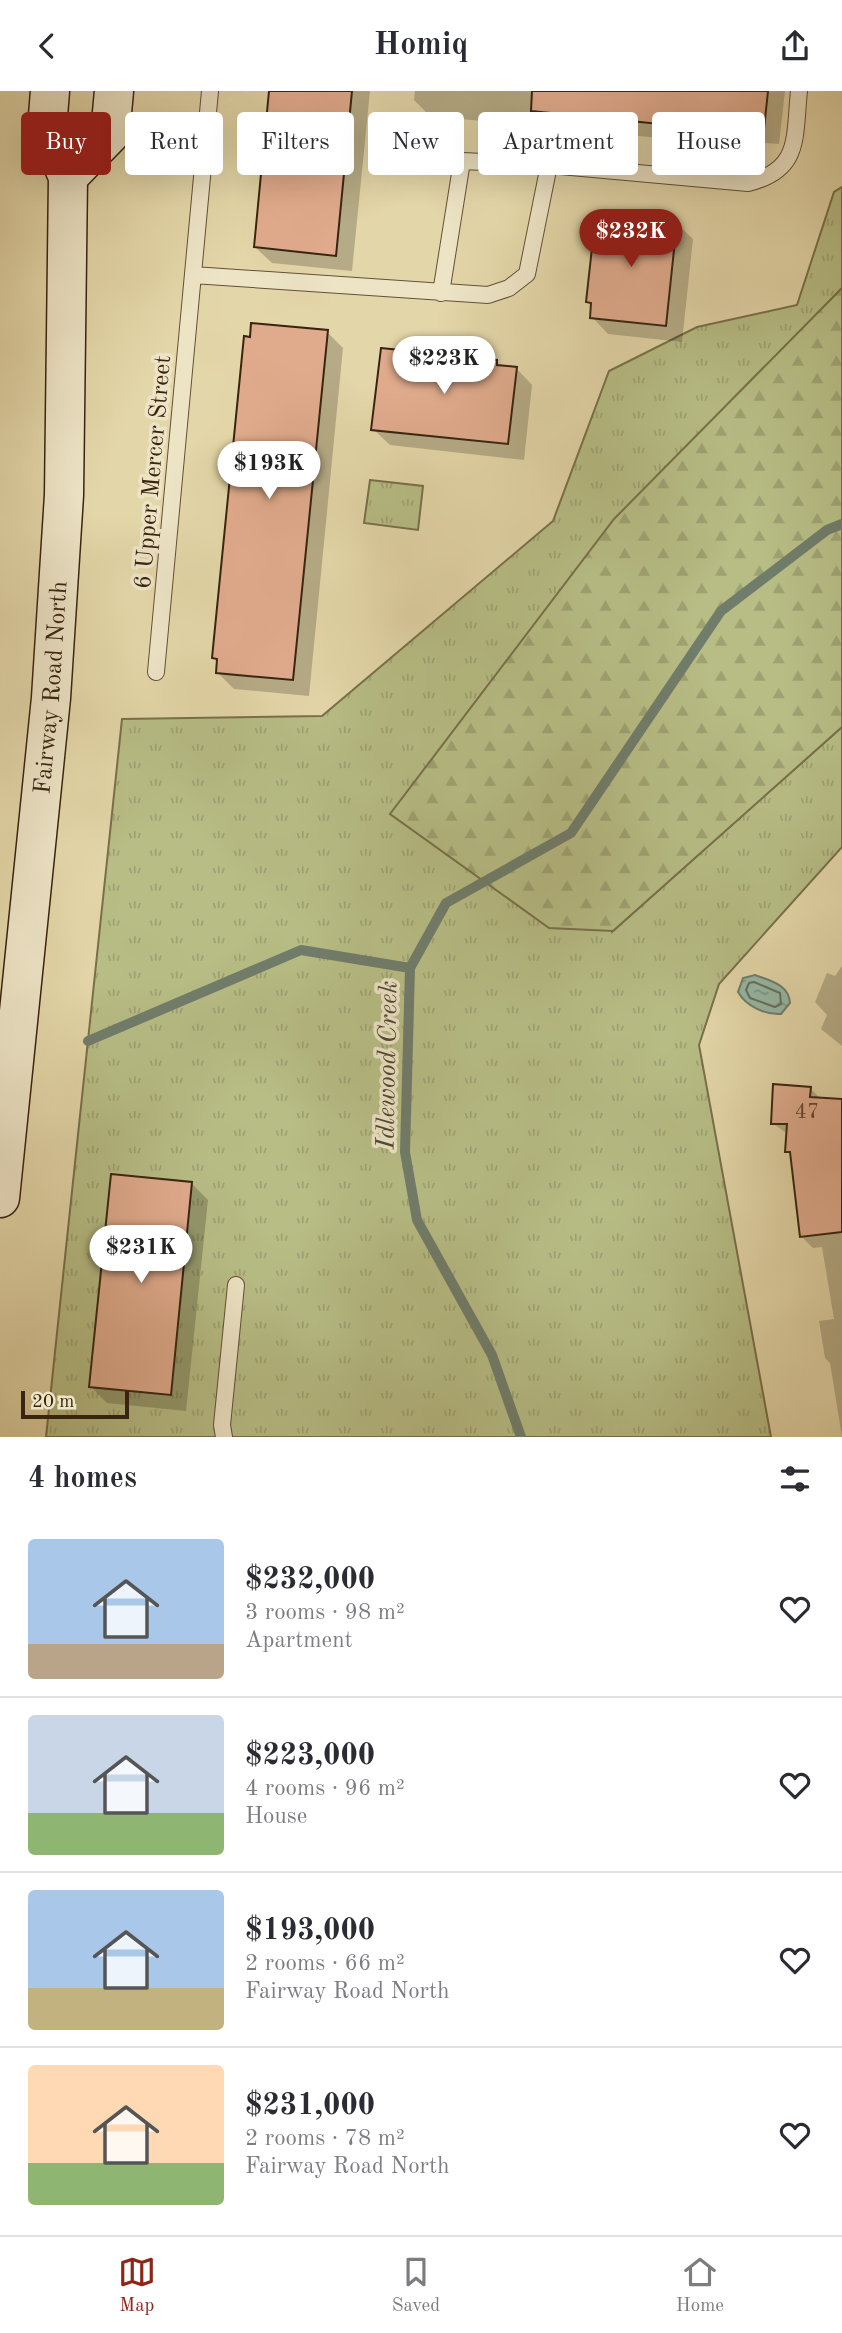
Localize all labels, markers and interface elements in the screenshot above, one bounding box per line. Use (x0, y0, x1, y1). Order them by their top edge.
icon: back (28, 27, 66, 65)
icon: share (776, 27, 814, 65)
text: Homiq (374, 30, 468, 62)
chip: Buy (21, 112, 111, 175)
chip: Rent (125, 112, 223, 175)
chip: Filters (237, 112, 354, 175)
chip: New (368, 112, 464, 175)
chip: Apartment (478, 112, 638, 175)
chip: House (652, 112, 765, 175)
pin: $232K (582, 209, 680, 269)
text: $232K (595, 220, 667, 243)
pin: $223K (395, 337, 493, 396)
text: $223K (408, 347, 480, 370)
street label: 6 Upper Mercer Street (132, 354, 176, 590)
pin: $193K (220, 441, 318, 501)
text: $193K (233, 452, 305, 475)
street label: Fairway Road North (31, 580, 72, 795)
water label: Idlewood Creek (374, 980, 402, 1151)
house number: 47 (795, 1102, 819, 1123)
pin: $231K (92, 1225, 190, 1285)
text: $231K (105, 1236, 177, 1259)
scale bar (21, 1388, 130, 1420)
text: 20 m (32, 1393, 74, 1412)
icon: filters (776, 1460, 814, 1498)
text: 4 homes (28, 1464, 137, 1494)
text: $232,000 (245, 1565, 375, 1595)
icon: home (84, 1567, 168, 1651)
icon: heart (776, 1590, 814, 1628)
text: 3 rooms · 98 m² (245, 1601, 405, 1624)
text: Apartment (245, 1629, 353, 1652)
text: $223,000 (245, 1741, 375, 1771)
icon: home (84, 1743, 168, 1827)
icon: heart (776, 1766, 814, 1804)
text: 4 rooms · 96 m² (245, 1777, 405, 1800)
text: House (245, 1805, 307, 1828)
text: $193,000 (245, 1916, 375, 1946)
icon: home (84, 1918, 168, 2002)
icon: heart (776, 1941, 814, 1979)
text: 2 rooms · 66 m² (245, 1952, 405, 1975)
text: Fairway Road North (245, 1980, 450, 2003)
text: $231,000 (245, 2091, 375, 2121)
icon: home (84, 2093, 168, 2177)
icon: heart (776, 2116, 814, 2154)
text: 2 rooms · 78 m² (245, 2127, 405, 2150)
text: Fairway Road North (245, 2155, 450, 2178)
tab: Map (118, 2253, 156, 2318)
tab: Saved (392, 2253, 440, 2318)
tab: Home (676, 2253, 724, 2318)

